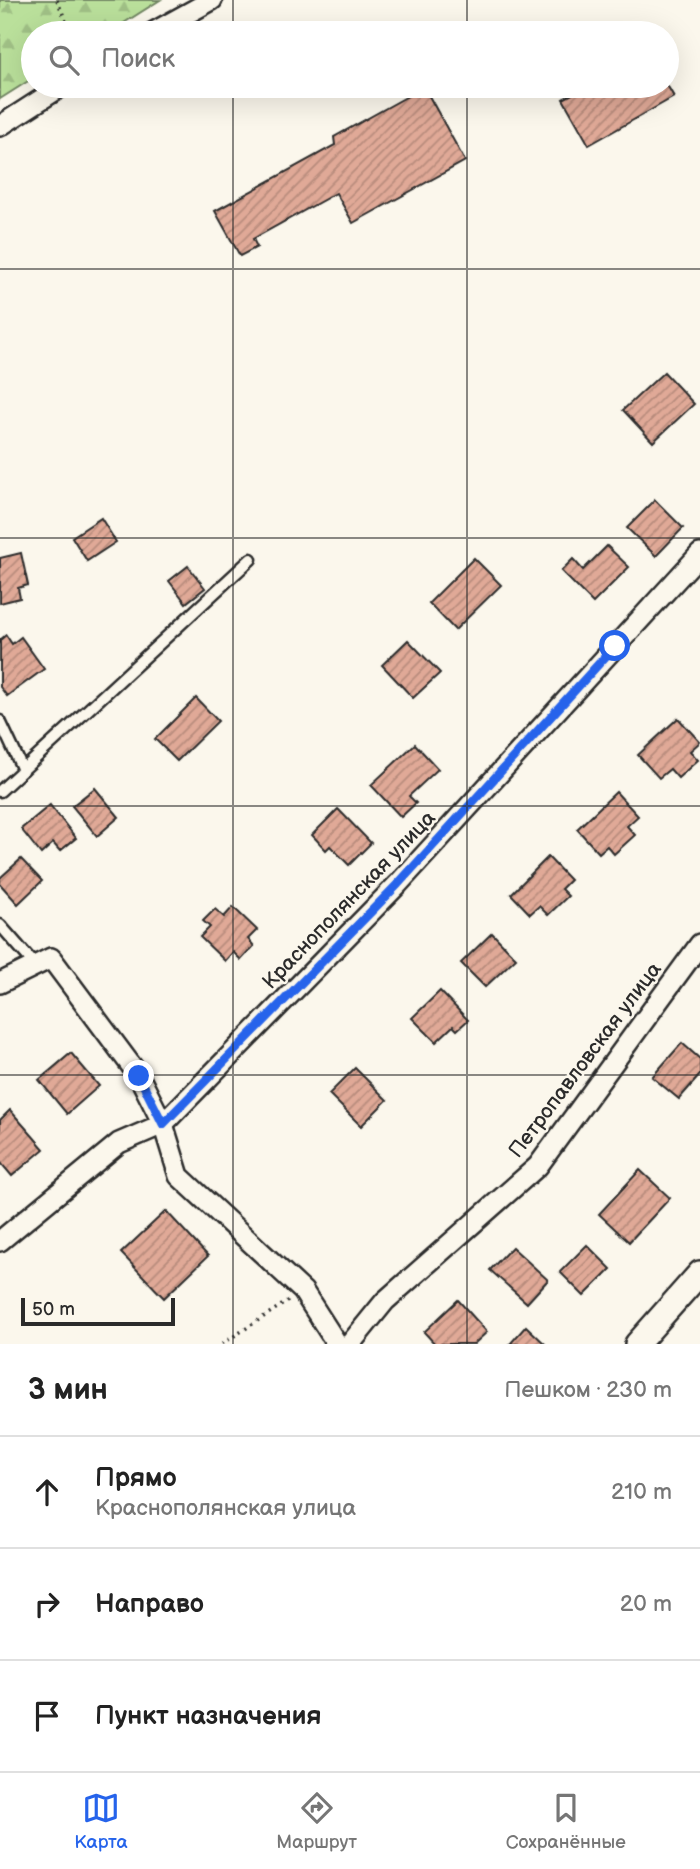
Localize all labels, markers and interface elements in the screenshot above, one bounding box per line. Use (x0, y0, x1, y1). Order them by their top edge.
search box (21, 21, 679, 98)
icon: search (45, 41, 83, 79)
text: Поиск (101, 44, 175, 75)
route start (599, 630, 630, 661)
street label: Краснополянская улица (257, 805, 441, 994)
street label: Петропавловская улица (503, 957, 667, 1163)
route end (123, 1060, 154, 1091)
scale bar (21, 1295, 175, 1327)
text: 50 m (32, 1298, 75, 1321)
text: 3 мин (28, 1372, 108, 1408)
text: Пешком · 230 m (504, 1376, 672, 1404)
text: Прямо (95, 1463, 177, 1494)
icon: ahead (28, 1473, 66, 1511)
text: 210 m (611, 1478, 672, 1506)
text: Краснополянская улица (95, 1494, 356, 1522)
icon: right (28, 1585, 66, 1623)
text: Направо (95, 1589, 204, 1620)
text: 20 m (620, 1590, 672, 1618)
icon: arrive (28, 1697, 66, 1735)
text: Пункт назначения (95, 1701, 321, 1732)
tab: Карта (74, 1789, 128, 1854)
tab: Маршрут (276, 1789, 357, 1854)
tab: Сохранённые (506, 1789, 626, 1854)

